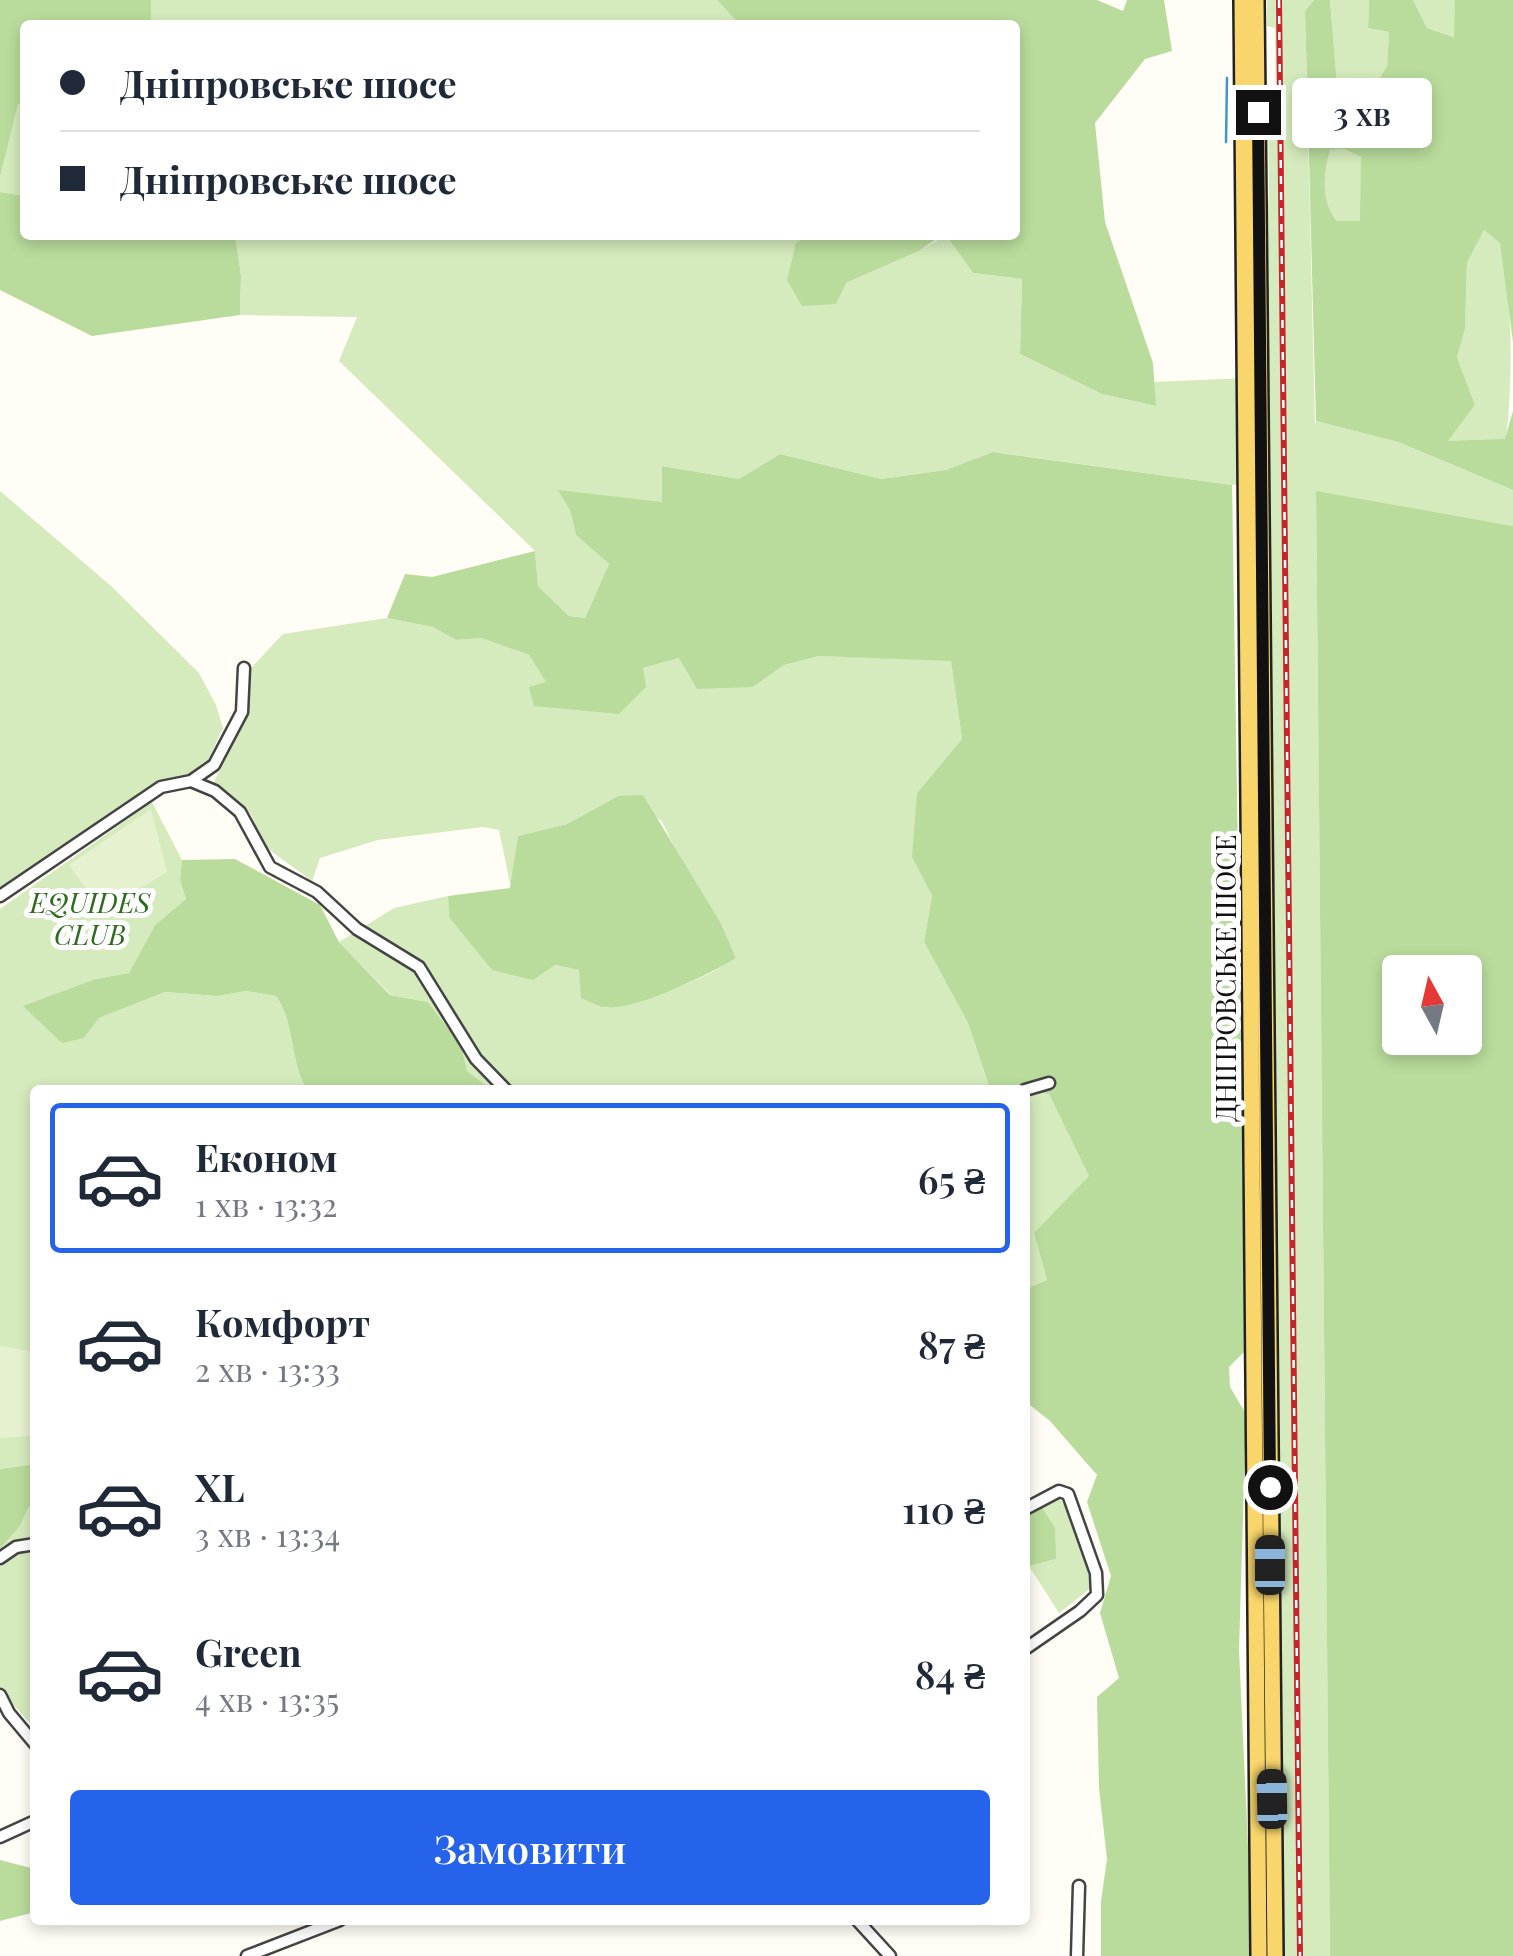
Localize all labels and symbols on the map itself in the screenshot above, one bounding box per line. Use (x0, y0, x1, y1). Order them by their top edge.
callout: 3 хв (1293, 77, 1433, 147)
route end (1236, 90, 1281, 135)
street label: ДНІПРОВСЬКЕ ШОСЕ (1206, 834, 1243, 1122)
park label: EQUIDES CLUB (29, 883, 152, 952)
north arrow (1382, 955, 1482, 1055)
route start (1248, 1465, 1293, 1510)
car (1255, 1535, 1285, 1595)
car (1256, 1769, 1288, 1829)

